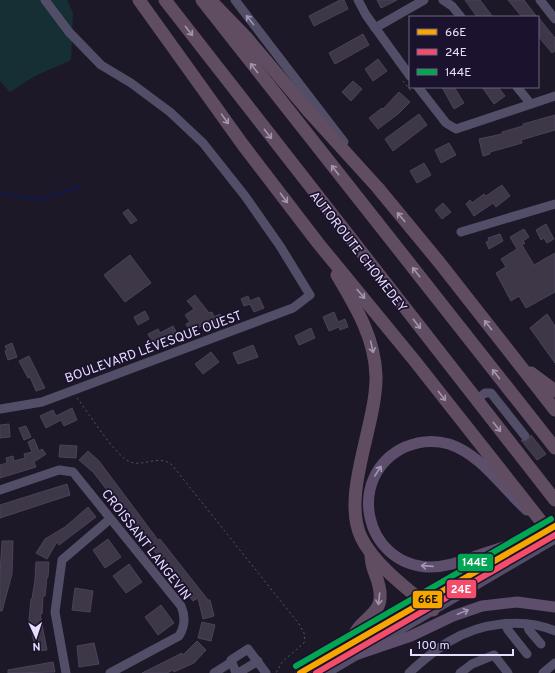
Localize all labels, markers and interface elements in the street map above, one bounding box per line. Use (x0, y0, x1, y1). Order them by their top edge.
one-way arrow (246, 14, 254, 25)
legend (409, 16, 539, 88)
one-way arrow (184, 25, 193, 36)
text: 66E (445, 25, 467, 41)
text: 24E (445, 45, 467, 61)
one-way arrow (250, 62, 259, 73)
text: 144E (445, 65, 471, 81)
one-way arrow (221, 113, 229, 124)
one-way arrow (264, 128, 273, 139)
one-way arrow (330, 164, 339, 175)
street label: AUTOROUTE CHOMEDEY (305, 189, 410, 316)
one-way arrow (279, 192, 288, 203)
one-way arrow (397, 211, 406, 222)
one-way arrow (411, 266, 420, 277)
one-way arrow (356, 289, 365, 300)
street label: BOULEVARD LÉVESQUE OUEST (62, 306, 244, 387)
one-way arrow (413, 319, 421, 330)
one-way arrow (484, 319, 493, 330)
one-way arrow (368, 340, 376, 353)
one-way arrow (492, 368, 501, 379)
one-way arrow (438, 390, 447, 401)
one-way arrow (493, 421, 501, 432)
one-way arrow (374, 466, 382, 477)
street label: CROISSANT LANGEVIN (97, 487, 194, 604)
line badge: 144E (457, 553, 494, 572)
text: 144E (462, 556, 488, 570)
one-way arrow (421, 563, 434, 570)
line badge: 24E (446, 579, 477, 599)
text: 24E (451, 583, 471, 597)
line badge: 66E (412, 590, 443, 609)
one-way arrow (375, 592, 383, 605)
text: 66E (418, 593, 438, 607)
one-way arrow (456, 608, 468, 615)
north arrow (16, 617, 56, 657)
scale bar (411, 631, 513, 657)
text: 100 m (417, 638, 450, 654)
text: N (32, 639, 41, 653)

